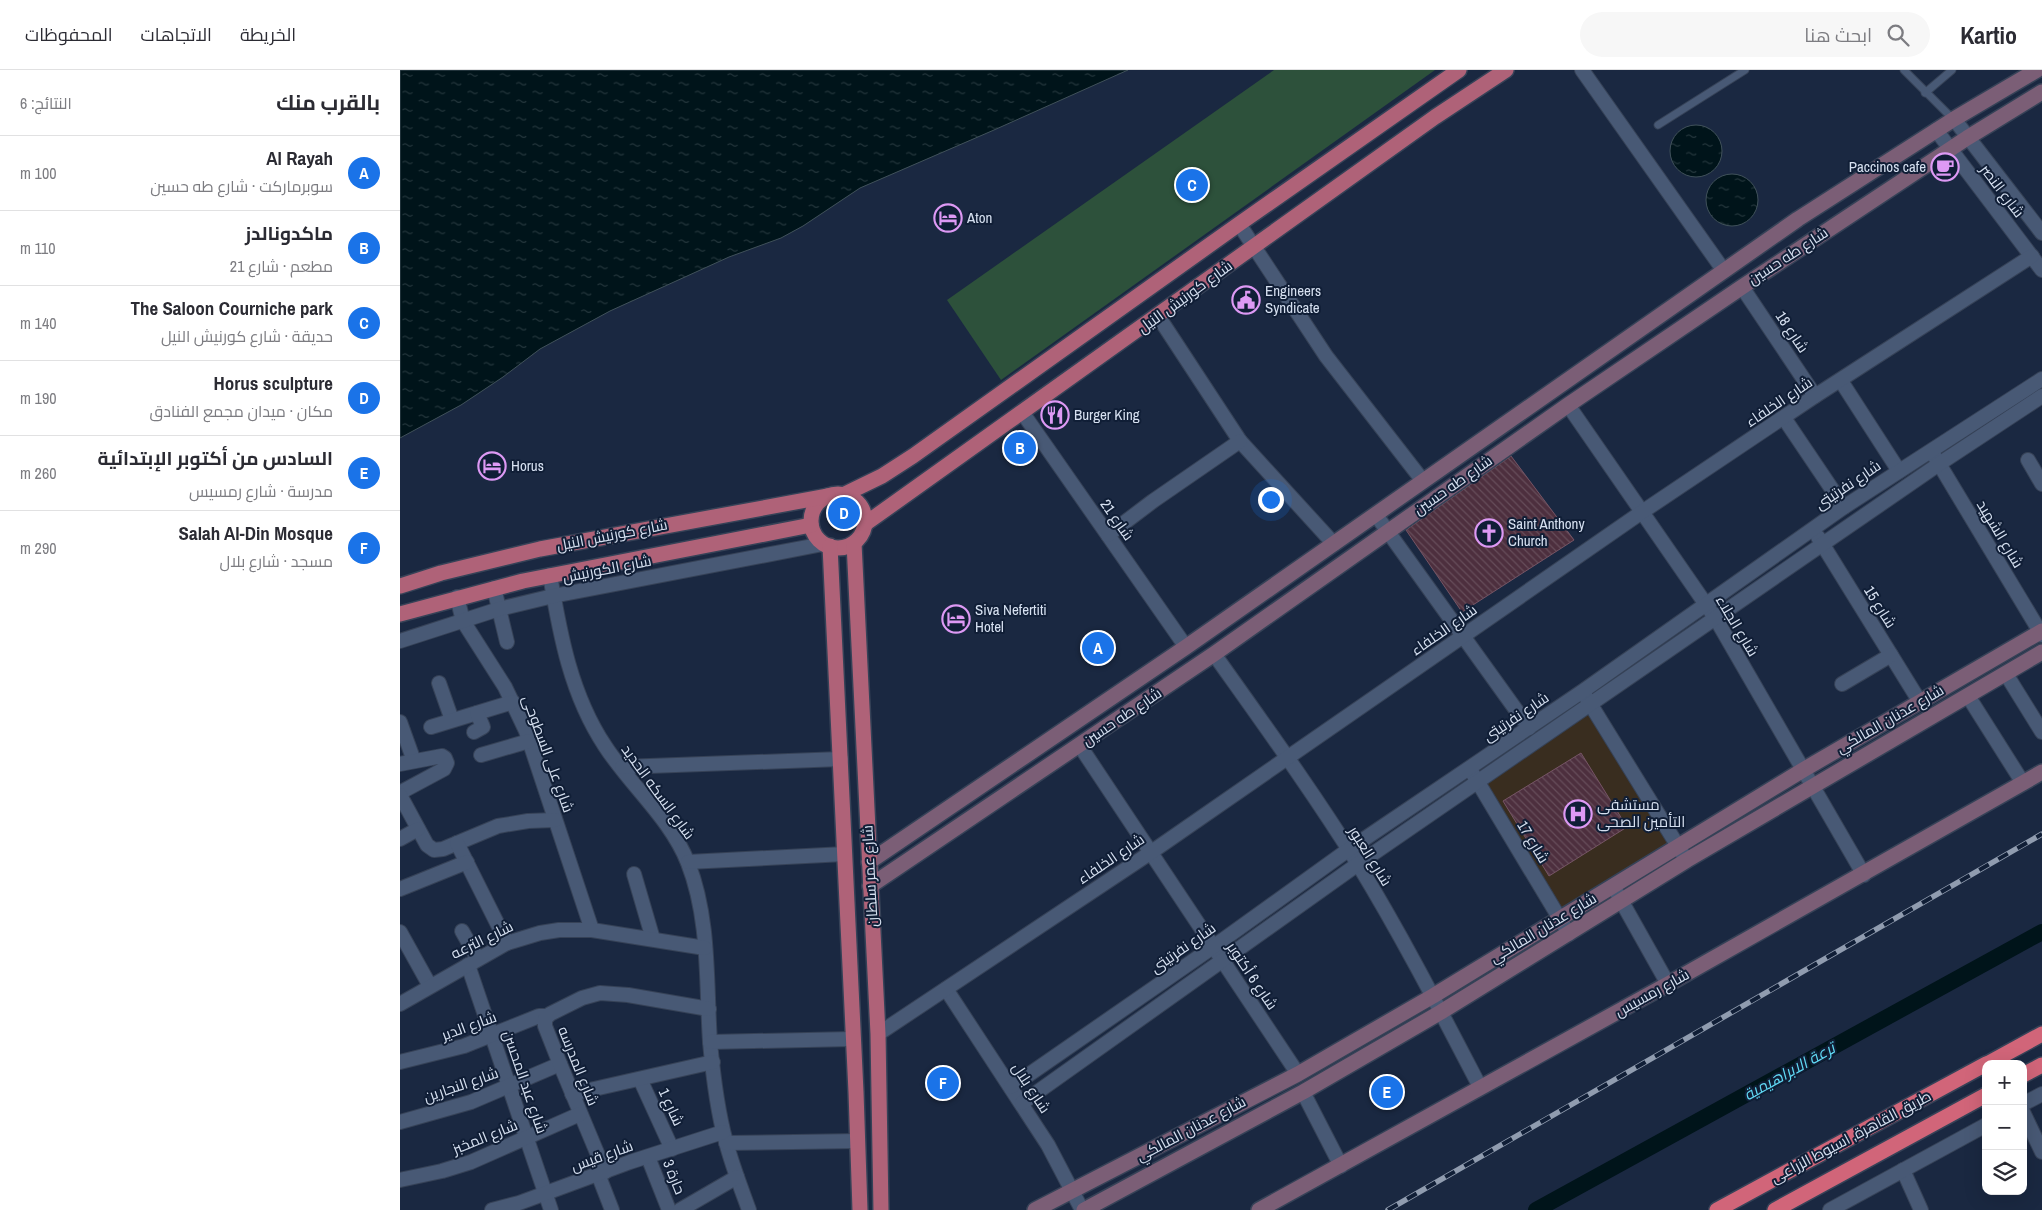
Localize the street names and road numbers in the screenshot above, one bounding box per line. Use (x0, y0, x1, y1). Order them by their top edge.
street label: شارع النصر (1974, 159, 2029, 222)
street label: شارع طه حسين (1743, 222, 1833, 290)
street label: شارع كورنيش النيل (1133, 255, 1237, 339)
street label: شارع 18 (1770, 307, 1814, 357)
street label: شارع الخلفاء (1741, 372, 1817, 432)
street label: شارع طه حسين (1409, 450, 1497, 520)
street label: شارع نفرتيتى (1810, 455, 1886, 515)
street label: شارع 21 (1095, 495, 1139, 545)
street label: شارع الشهيد (1971, 496, 2029, 572)
street label: شارع كورنيش النيل (555, 513, 669, 557)
street label: شارع الكورنيش (561, 550, 653, 588)
street label: شارع 15 (1858, 582, 1902, 632)
street label: شارع الجلاء (1710, 591, 1764, 661)
street label: شارع الخلفاء (1406, 599, 1482, 661)
street label: شارع عدنان المالكي (1832, 679, 1948, 760)
street label: شارع طه حسين (1078, 682, 1166, 752)
street label: شارع نفرتيتى (1478, 687, 1554, 747)
street label: شارع على السطوحى (517, 692, 579, 816)
street label: شارع السكه الحديد (616, 740, 700, 844)
street label: شارع 17 (1512, 817, 1554, 867)
street label: شارع العبور (1342, 821, 1397, 890)
street label: شارع عمر سلطان (856, 824, 884, 928)
street label: شارع الخلفاء (1073, 829, 1149, 889)
street label: شارع عدنان المالكي (1485, 887, 1601, 969)
street label: شارع الترعه (447, 915, 517, 965)
street label: شارع نفرتيتى (1146, 917, 1220, 979)
street label: شارع 6 أكتوبر (1221, 937, 1283, 1014)
street label: شارع رمسيس (1611, 963, 1693, 1023)
street label: شارع الدير (437, 1006, 500, 1046)
street label: شارع المدرسه (552, 1023, 604, 1109)
street label: شارع عبد المحسن (497, 1028, 553, 1136)
street label: شارع بلال (1006, 1058, 1056, 1118)
street label: شارع النجارين (420, 1062, 502, 1108)
street label: شارع 1 (653, 1085, 689, 1129)
street label: طريق القاهرة, اسيوط الزراعى (1767, 1085, 1935, 1188)
street label: شارع عدنان المالكي (1132, 1091, 1250, 1168)
street label: شارع المخبز (448, 1114, 521, 1160)
street label: شارع قيس (568, 1135, 636, 1177)
street label: حارة 3 (658, 1156, 691, 1197)

